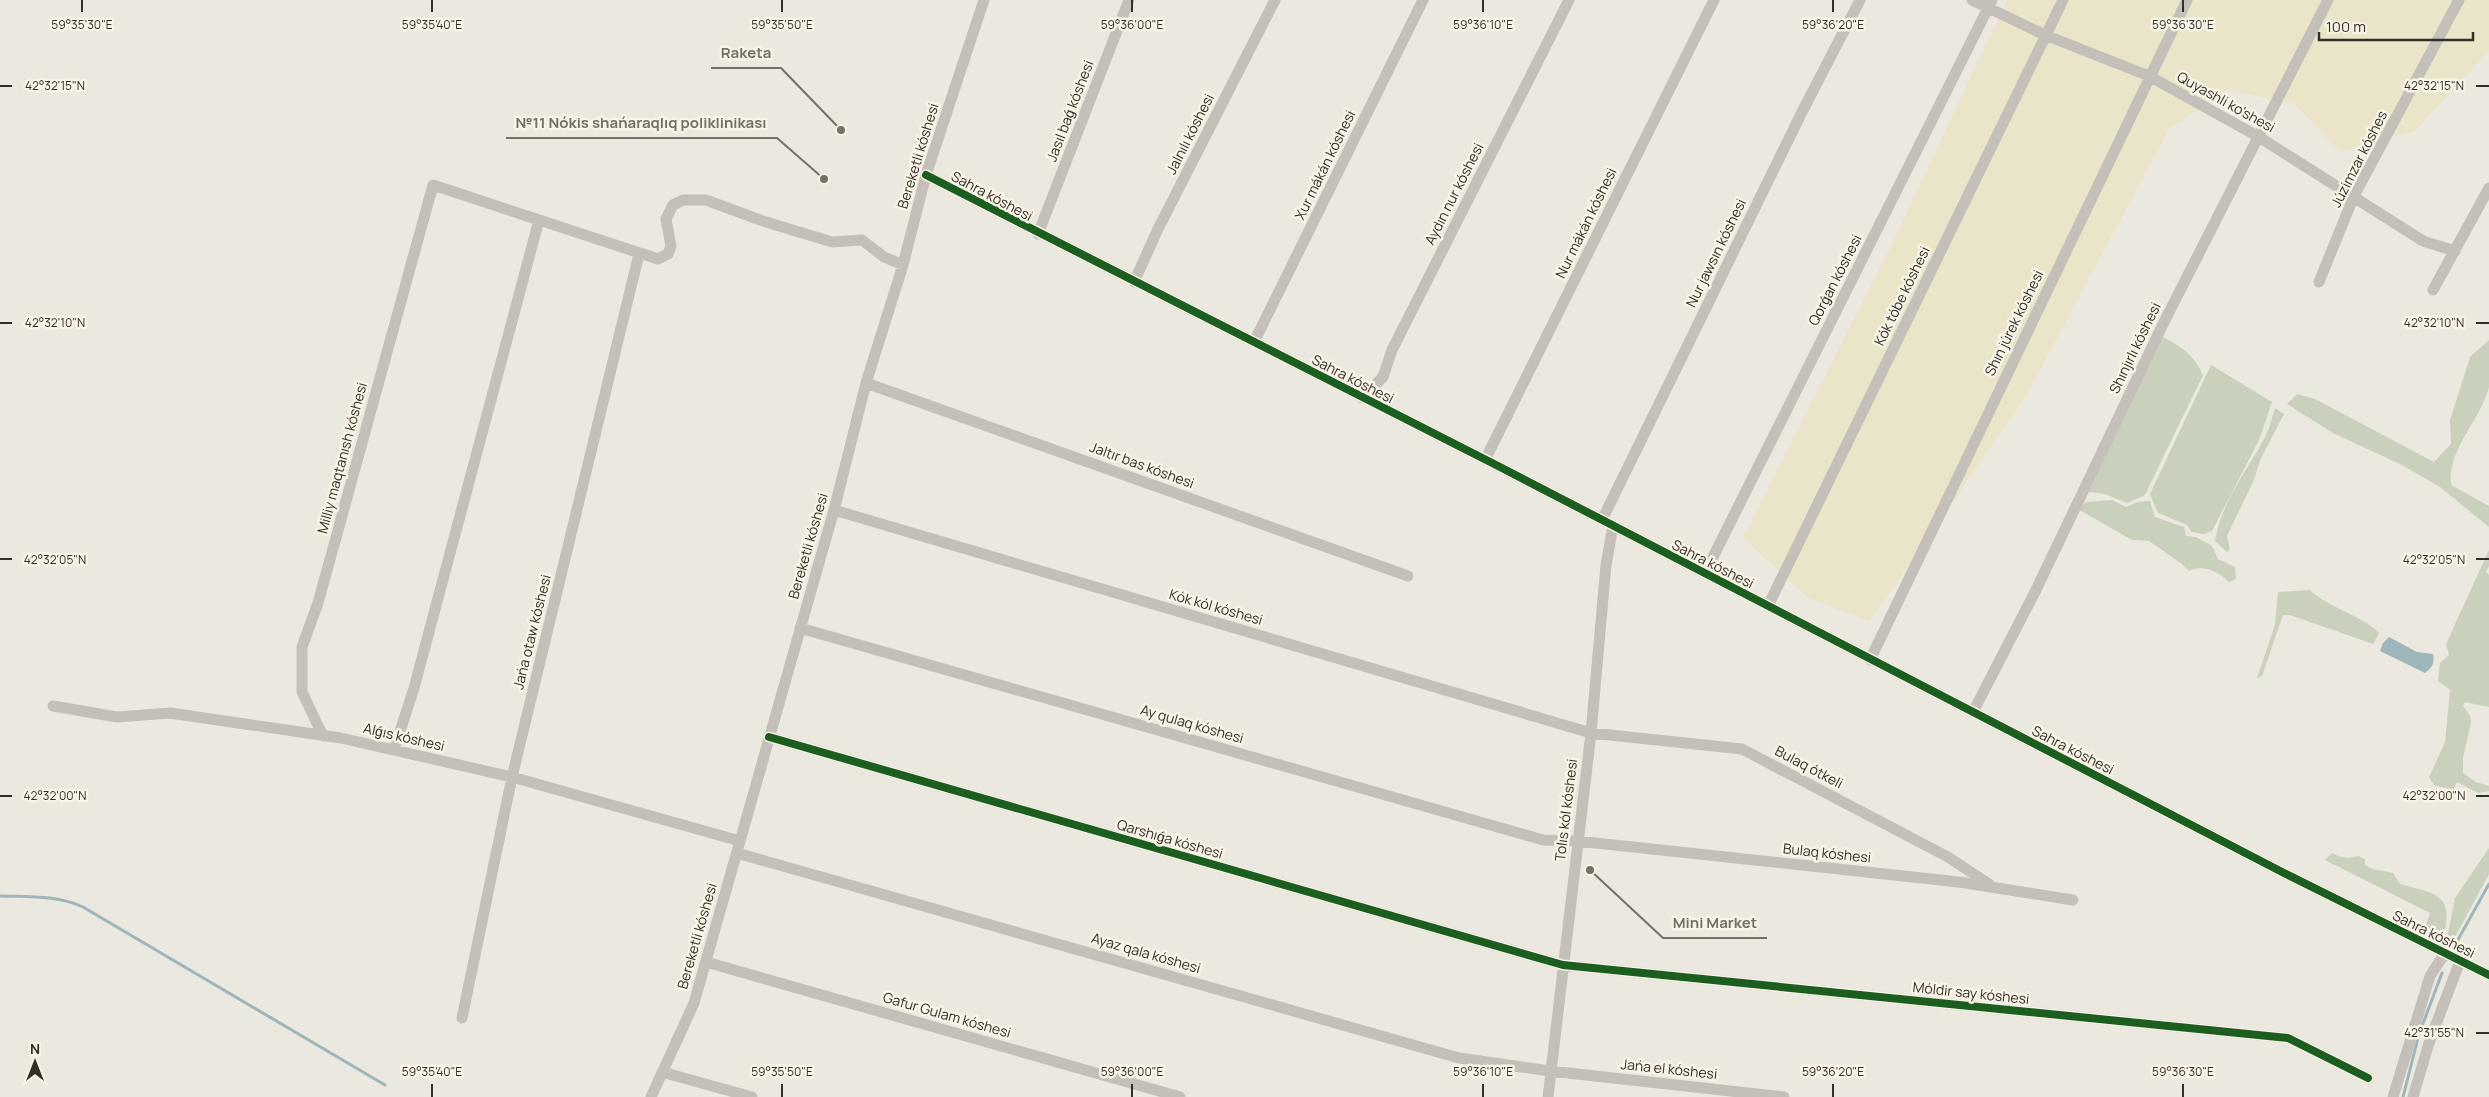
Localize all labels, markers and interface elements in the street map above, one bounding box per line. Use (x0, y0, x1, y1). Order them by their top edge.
scale bar (2319, 10, 2473, 42)
text: 59°35'30"E (51, 16, 113, 33)
text: 59°35'40"E (402, 16, 462, 33)
text: 59°35'50"E (751, 16, 813, 33)
text: 59°36'00"E (1101, 16, 1163, 33)
text: 59°36'10"E (1453, 16, 1513, 33)
text: 59°36'20"E (1802, 16, 1864, 33)
text: 59°36'30"E (2152, 16, 2214, 33)
text: 100 m (2326, 16, 2366, 37)
callout: Raketa (711, 38, 781, 68)
text: Raketa (721, 42, 771, 63)
street label: Jasıl baǵ kóshesi (1041, 57, 1098, 164)
street label: Quyashli ko'shesi (2174, 67, 2279, 136)
text: 42°32'15"N (25, 77, 85, 94)
text: 42°32'15"N (2404, 77, 2464, 94)
street label: Jalnılı kóshesi (1161, 90, 1218, 177)
street label: Bereketli kóshesi (892, 101, 943, 211)
street label: Xur mákán kóshesi (1290, 107, 1359, 223)
street label: Júzimzar kóshes (2326, 107, 2391, 210)
callout: №11 Nókis shańaraqlıq poliklinikası (506, 108, 777, 138)
text: №11 Nókis shańaraqlıq poliklinikası (515, 112, 767, 133)
street label: Aydın nur kóshesi (1420, 140, 1487, 248)
street label: Nur mákán kóshesi (1551, 164, 1621, 281)
street label: Sahra kóshesi (948, 166, 1036, 225)
street label: Nur jawsın kóshesi (1681, 195, 1750, 310)
street label: Qorǵan kóshesi (1803, 231, 1866, 328)
street label: Kók tóbe kóshesi (1869, 243, 1934, 349)
street label: Shın júrek kóshesi (1980, 267, 2047, 379)
street label: Shınjırlı kóshesi (2104, 299, 2165, 397)
text: 42°32'10"N (25, 314, 85, 331)
text: 42°32'10"N (2404, 314, 2464, 331)
street label: Sahra kóshesi (1309, 350, 1397, 407)
street label: Milliy maqtanısh kóshesi (312, 380, 371, 536)
street label: Jaltır bas kóshesi (1087, 437, 1197, 492)
street label: Bereketli kóshesi (783, 491, 832, 601)
street label: Sahra kóshesi (1669, 535, 1757, 592)
text: 42°32'05"N (24, 551, 86, 568)
text: 42°32'05"N (2403, 551, 2465, 568)
street label: Jańa otaw kóshesi (508, 573, 555, 691)
street label: Kók kól kóshesi (1167, 584, 1265, 629)
street label: Ay qulaq kóshesi (1138, 700, 1246, 747)
street label: Alǵıs kóshesi (362, 718, 447, 755)
street label: Sahra kóshesi (2029, 721, 2117, 778)
street label: Bulaq ótkeli (1772, 741, 1847, 792)
street label: Tolıs kól kóshesi (1550, 758, 1581, 862)
text: 42°32'00"N (24, 787, 86, 804)
text: 42°32'00"N (2403, 787, 2465, 804)
street label: Qarshıǵa kóshesi (1115, 814, 1225, 863)
street label: Bulaq kóshesi (1782, 838, 1872, 867)
street label: Bereketli kóshesi (672, 881, 721, 991)
street label: Sahra kóshesi (2390, 905, 2479, 962)
callout: Mini Market (1663, 908, 1767, 938)
text: Mini Market (1673, 912, 1757, 933)
street label: Ayaz qala kóshesi (1089, 928, 1203, 977)
street label: Móldir say kóshesi (1912, 977, 2030, 1008)
street label: Gafur Gulam kóshesi (881, 987, 1013, 1042)
text: 42°31'55"N (2404, 1024, 2464, 1041)
north arrow (10, 1037, 60, 1087)
text: N (30, 1039, 40, 1058)
street label: Jańa el kóshesi (1620, 1054, 1718, 1083)
text: 59°35'40"E (402, 1063, 462, 1080)
text: 59°35'50"E (751, 1063, 813, 1080)
text: 59°36'00"E (1101, 1063, 1163, 1080)
text: 59°36'10"E (1453, 1063, 1513, 1080)
text: 59°36'20"E (1802, 1063, 1864, 1080)
text: 59°36'30"E (2152, 1063, 2214, 1080)

